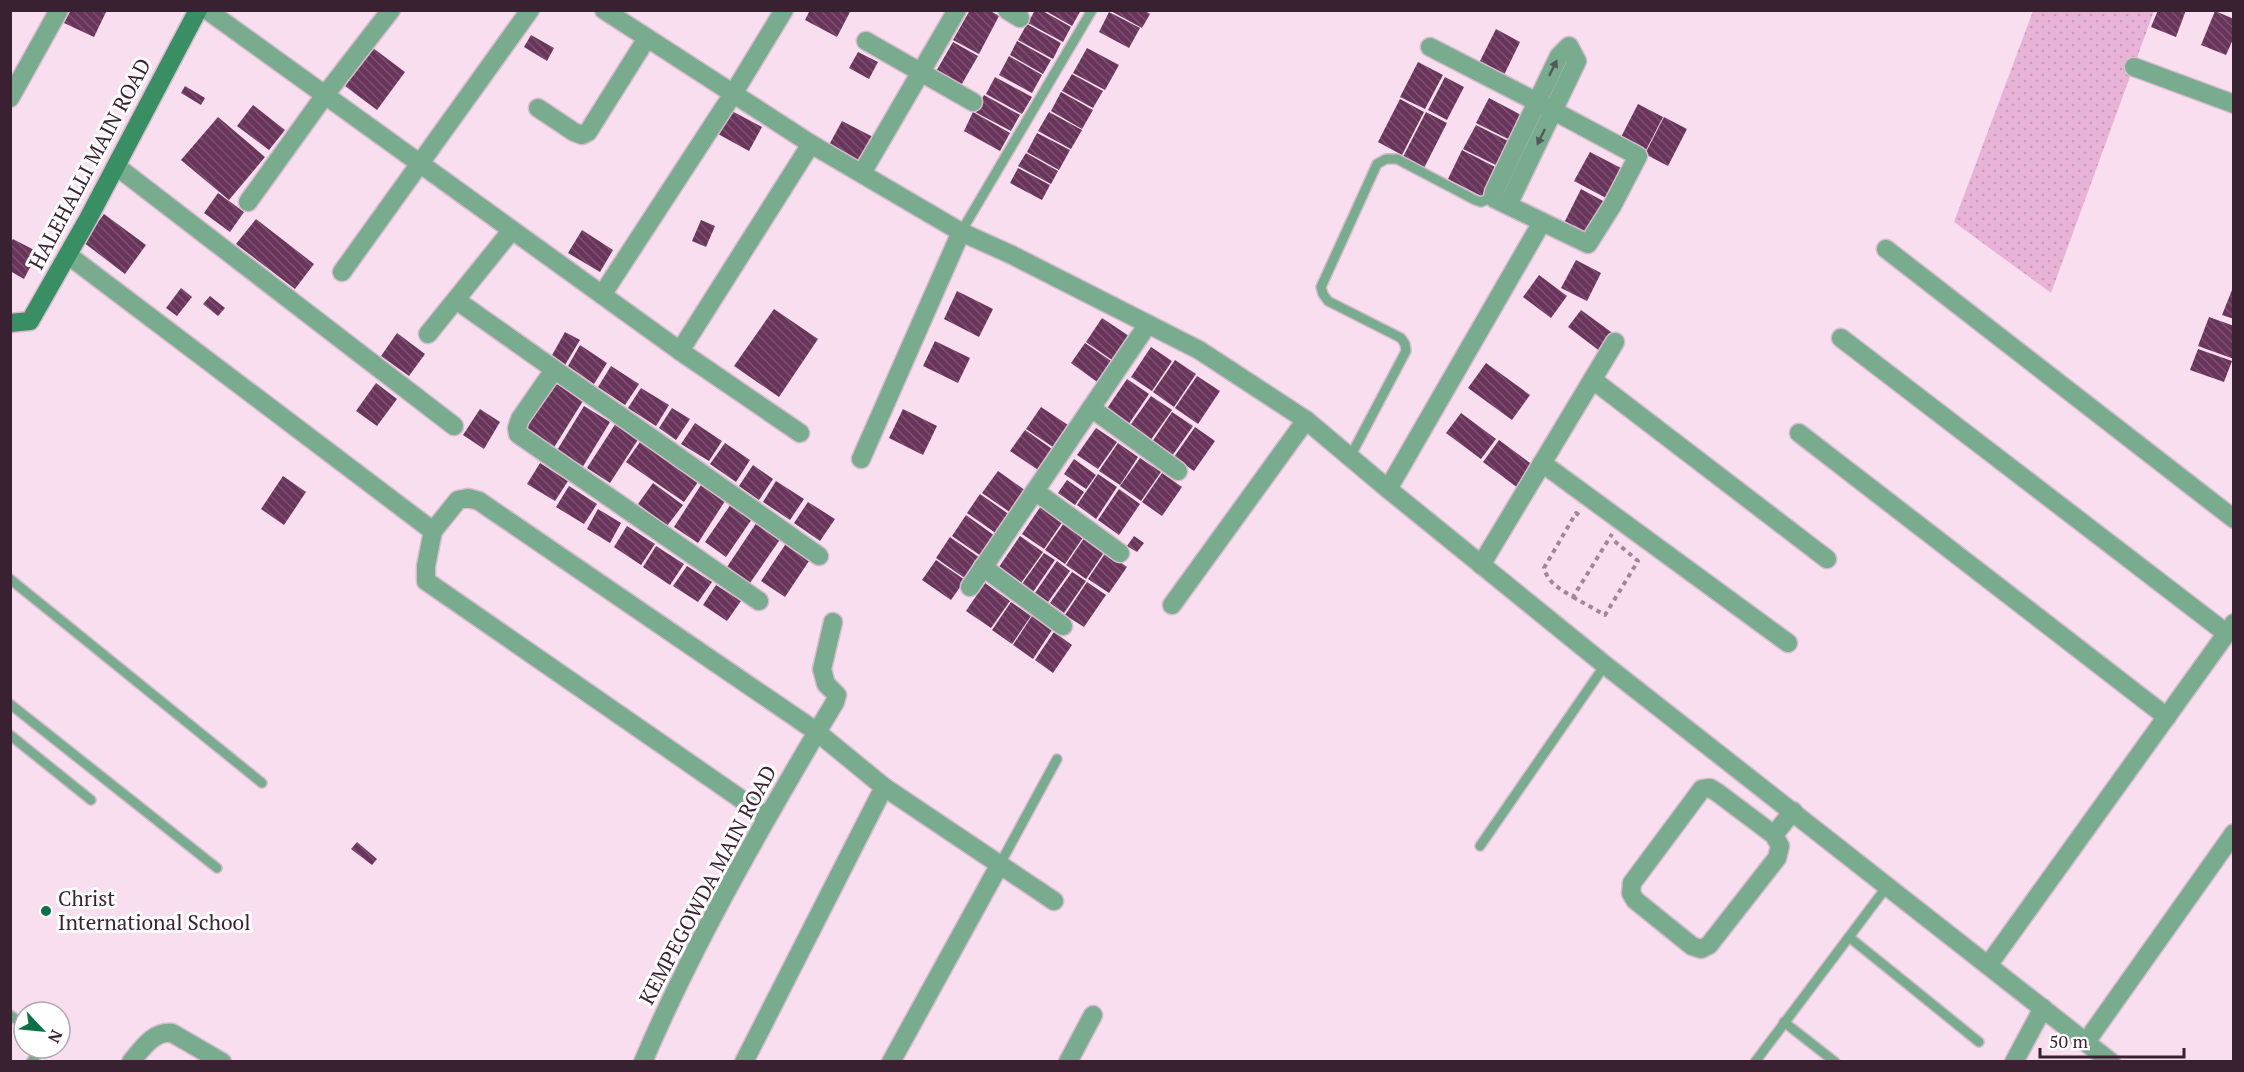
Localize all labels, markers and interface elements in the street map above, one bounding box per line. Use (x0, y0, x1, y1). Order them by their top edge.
street label: HALEHALLI MAIN ROAD (22, 53, 157, 274)
one-way arrow (1549, 60, 1558, 77)
one-way arrow (1537, 128, 1546, 145)
street label: KEMPEGOWDA MAIN ROAD (632, 760, 782, 1009)
place label: Christ International School (58, 884, 251, 936)
marker: Christ International School (39, 904, 53, 918)
north arrow (12, 1000, 72, 1060)
scale bar (2040, 1021, 2184, 1059)
text: N (43, 1026, 68, 1047)
text: 50 m (2049, 1029, 2089, 1053)

